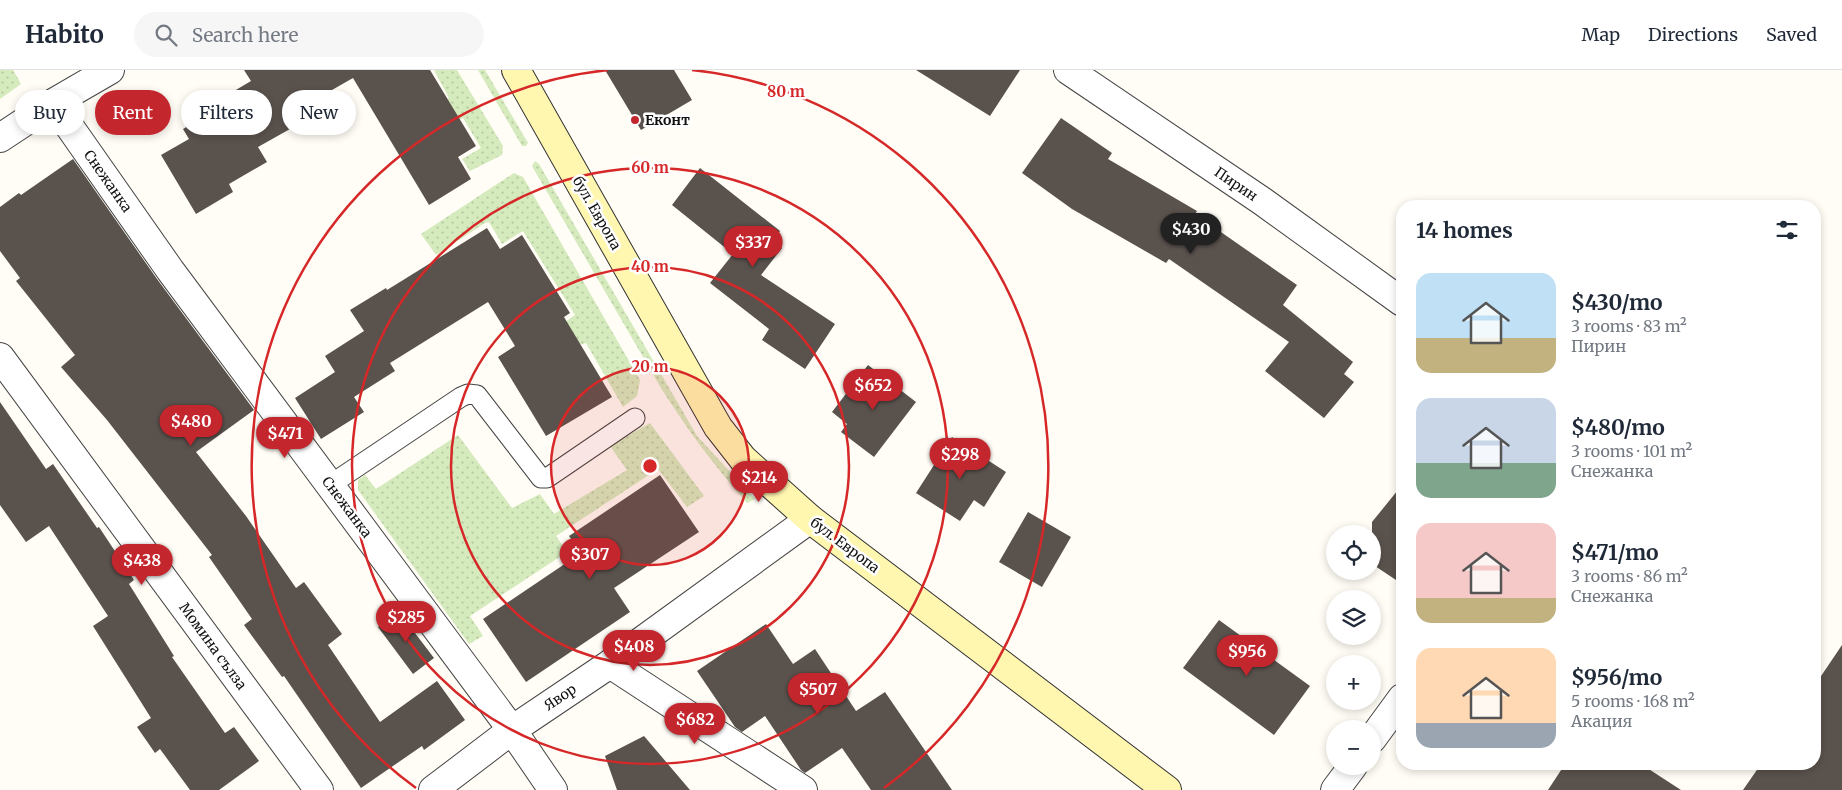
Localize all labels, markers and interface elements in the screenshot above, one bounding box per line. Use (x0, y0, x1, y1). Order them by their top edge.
search box (134, 12, 484, 57)
text: Habito (25, 19, 104, 50)
icon: search (152, 21, 180, 49)
text: Search here (192, 23, 298, 47)
text: Map (1582, 23, 1620, 46)
text: Directions (1648, 23, 1738, 46)
text: Saved (1766, 23, 1817, 46)
text: 80 m (767, 82, 805, 101)
chip: Buy (15, 90, 85, 135)
chip: Rent (95, 90, 171, 135)
chip: Filters (181, 90, 272, 135)
chip: New (282, 90, 356, 135)
place label: Еконт (645, 111, 690, 129)
marker: Еконт (629, 114, 641, 126)
street label: Снежанка (80, 146, 136, 216)
text: 60 m (631, 158, 669, 177)
street label: Пирин (1211, 163, 1261, 205)
street label: бул. Европа (569, 173, 625, 253)
pin: $430 (1161, 212, 1221, 255)
icon: filters (1773, 216, 1801, 244)
text: 14 homes (1416, 217, 1513, 244)
text: $430 (1171, 219, 1211, 239)
pin: $337 (723, 226, 783, 268)
text: $337 (735, 232, 771, 252)
text: 40 m (631, 257, 669, 276)
text: $430/mo (1571, 289, 1663, 316)
icon: home (1456, 293, 1516, 353)
text: 3 rooms · 83 m² (1571, 316, 1687, 336)
text: Пирин (1571, 336, 1626, 356)
text: 20 m (631, 357, 669, 376)
pin: $652 (843, 368, 903, 411)
text: $652 (854, 375, 892, 395)
pin: $480 (161, 404, 221, 447)
text: $480 (171, 411, 212, 431)
text: $480/mo (1571, 414, 1665, 441)
pin: $471 (255, 416, 315, 459)
icon: home (1456, 418, 1516, 478)
text: $471 (267, 423, 303, 443)
pin: $298 (930, 438, 990, 480)
text: 3 rooms · 101 m² (1571, 441, 1692, 461)
text: $298 (941, 444, 979, 464)
centre of rings (641, 457, 659, 475)
pin: $214 (729, 460, 789, 503)
text: Снежанка (1571, 461, 1653, 481)
text: $214 (741, 467, 777, 487)
street label: Снежанка (318, 473, 376, 542)
street label: бул. Европа (807, 513, 883, 577)
map controls (1326, 525, 1381, 775)
button: locate (1326, 525, 1381, 580)
pin: $307 (560, 538, 620, 580)
text: $471/mo (1571, 539, 1659, 566)
icon: home (1456, 543, 1516, 603)
pin: $438 (112, 544, 172, 586)
text: $307 (571, 544, 609, 564)
text: $438 (123, 550, 161, 570)
text: 3 rooms · 86 m² (1571, 566, 1688, 586)
text: Снежанка (1571, 586, 1653, 606)
button: layers (1326, 590, 1381, 645)
street label: Момина сълза (175, 599, 251, 693)
pin: $285 (376, 600, 436, 643)
text: $285 (387, 607, 425, 627)
pin: $408 (604, 630, 664, 672)
pin: $956 (1217, 634, 1277, 677)
text: $408 (614, 636, 654, 656)
text: $956 (1228, 641, 1266, 661)
button: + (1326, 655, 1381, 710)
text: $956/mo (1571, 664, 1662, 691)
icon: home (1456, 668, 1516, 728)
pin: $507 (788, 672, 848, 715)
text: $507 (799, 679, 837, 699)
street label: Явор (540, 680, 580, 714)
text: 5 rooms · 168 m² (1571, 691, 1695, 711)
pin: $682 (665, 702, 725, 745)
text: $682 (675, 709, 715, 729)
text: Акация (1571, 711, 1632, 731)
button: − (1326, 720, 1381, 775)

